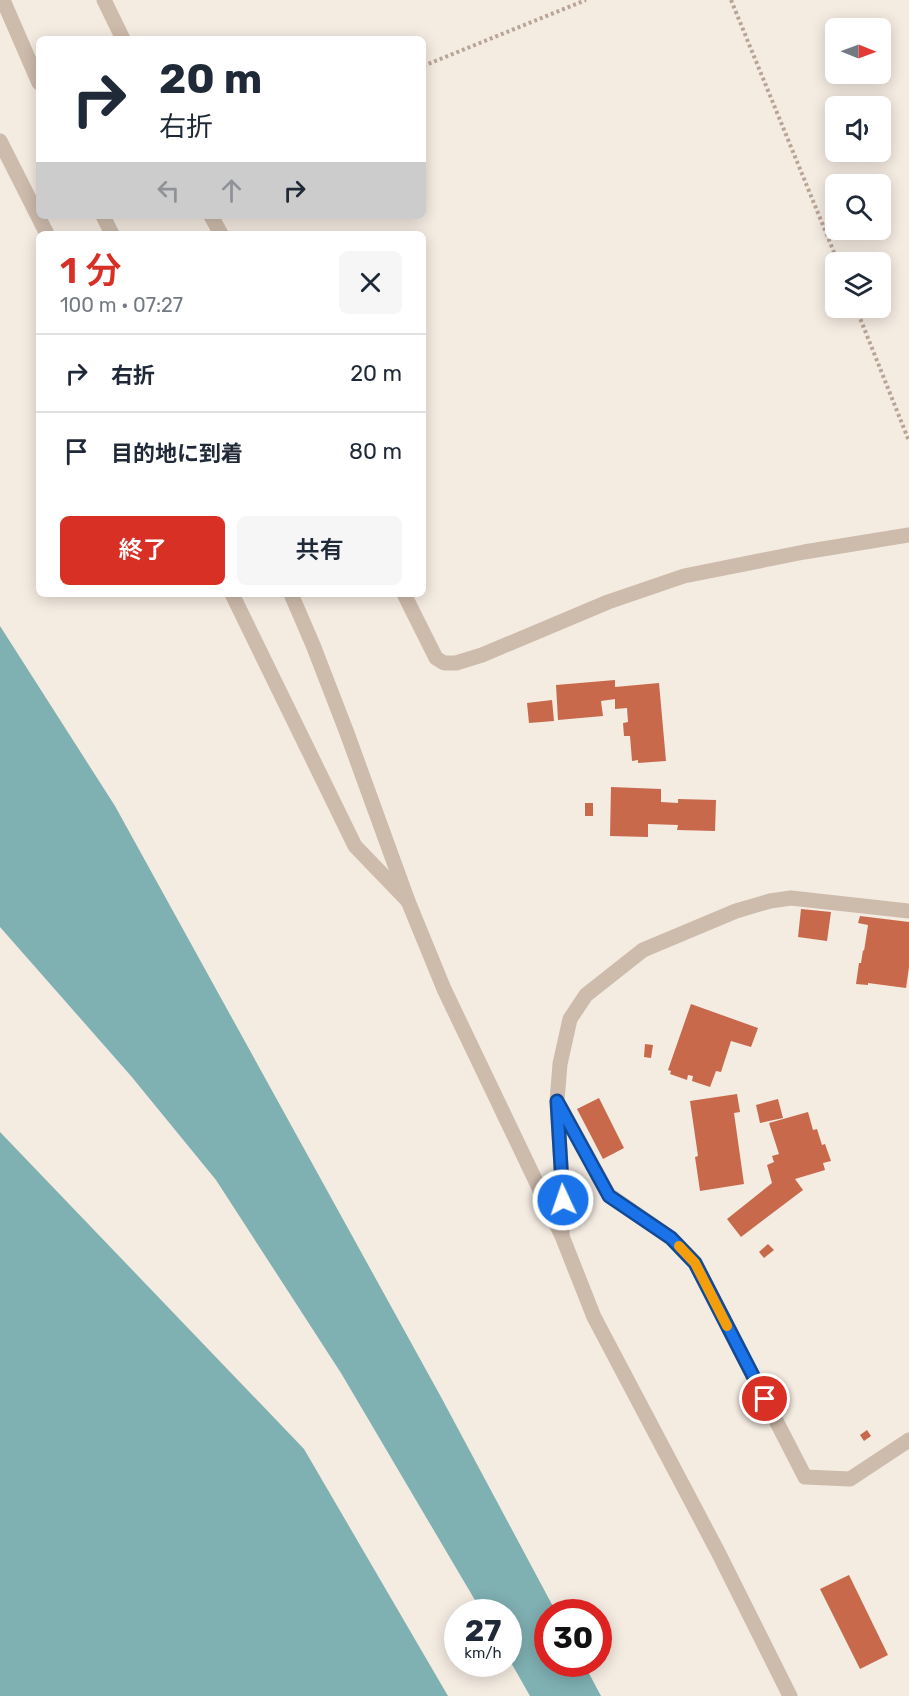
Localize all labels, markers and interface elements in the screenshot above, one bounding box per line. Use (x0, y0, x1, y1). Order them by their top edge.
north arrow (825, 18, 891, 84)
map controls (825, 18, 891, 318)
text: 20 m (159, 54, 262, 104)
icon: right (60, 60, 138, 138)
button: sound (825, 96, 891, 162)
text: 右折 (159, 111, 213, 143)
icon: left (152, 174, 185, 207)
icon: ahead (215, 174, 248, 207)
icon: right (278, 174, 311, 207)
button: search (825, 174, 891, 240)
text: 1 分 (60, 249, 121, 292)
button: close (339, 251, 402, 314)
button: layers (825, 252, 891, 318)
text: 100 m · 07:27 (60, 293, 183, 317)
icon: right (60, 357, 93, 390)
text: 20 m (350, 360, 402, 387)
text: 右折 (111, 362, 155, 389)
icon: arrive (60, 435, 93, 468)
text: 80 m (349, 438, 402, 465)
text: 目的地に到着 (111, 440, 243, 467)
button: 終了 (60, 516, 225, 585)
button: 共有 (237, 516, 402, 585)
position arrow (531, 1168, 595, 1232)
pin (739, 1373, 790, 1424)
icon: arrive (748, 1382, 781, 1415)
speed limit sign: 30 (534, 1599, 612, 1677)
text: 27 (465, 1613, 501, 1649)
text: km/h (464, 1644, 502, 1662)

